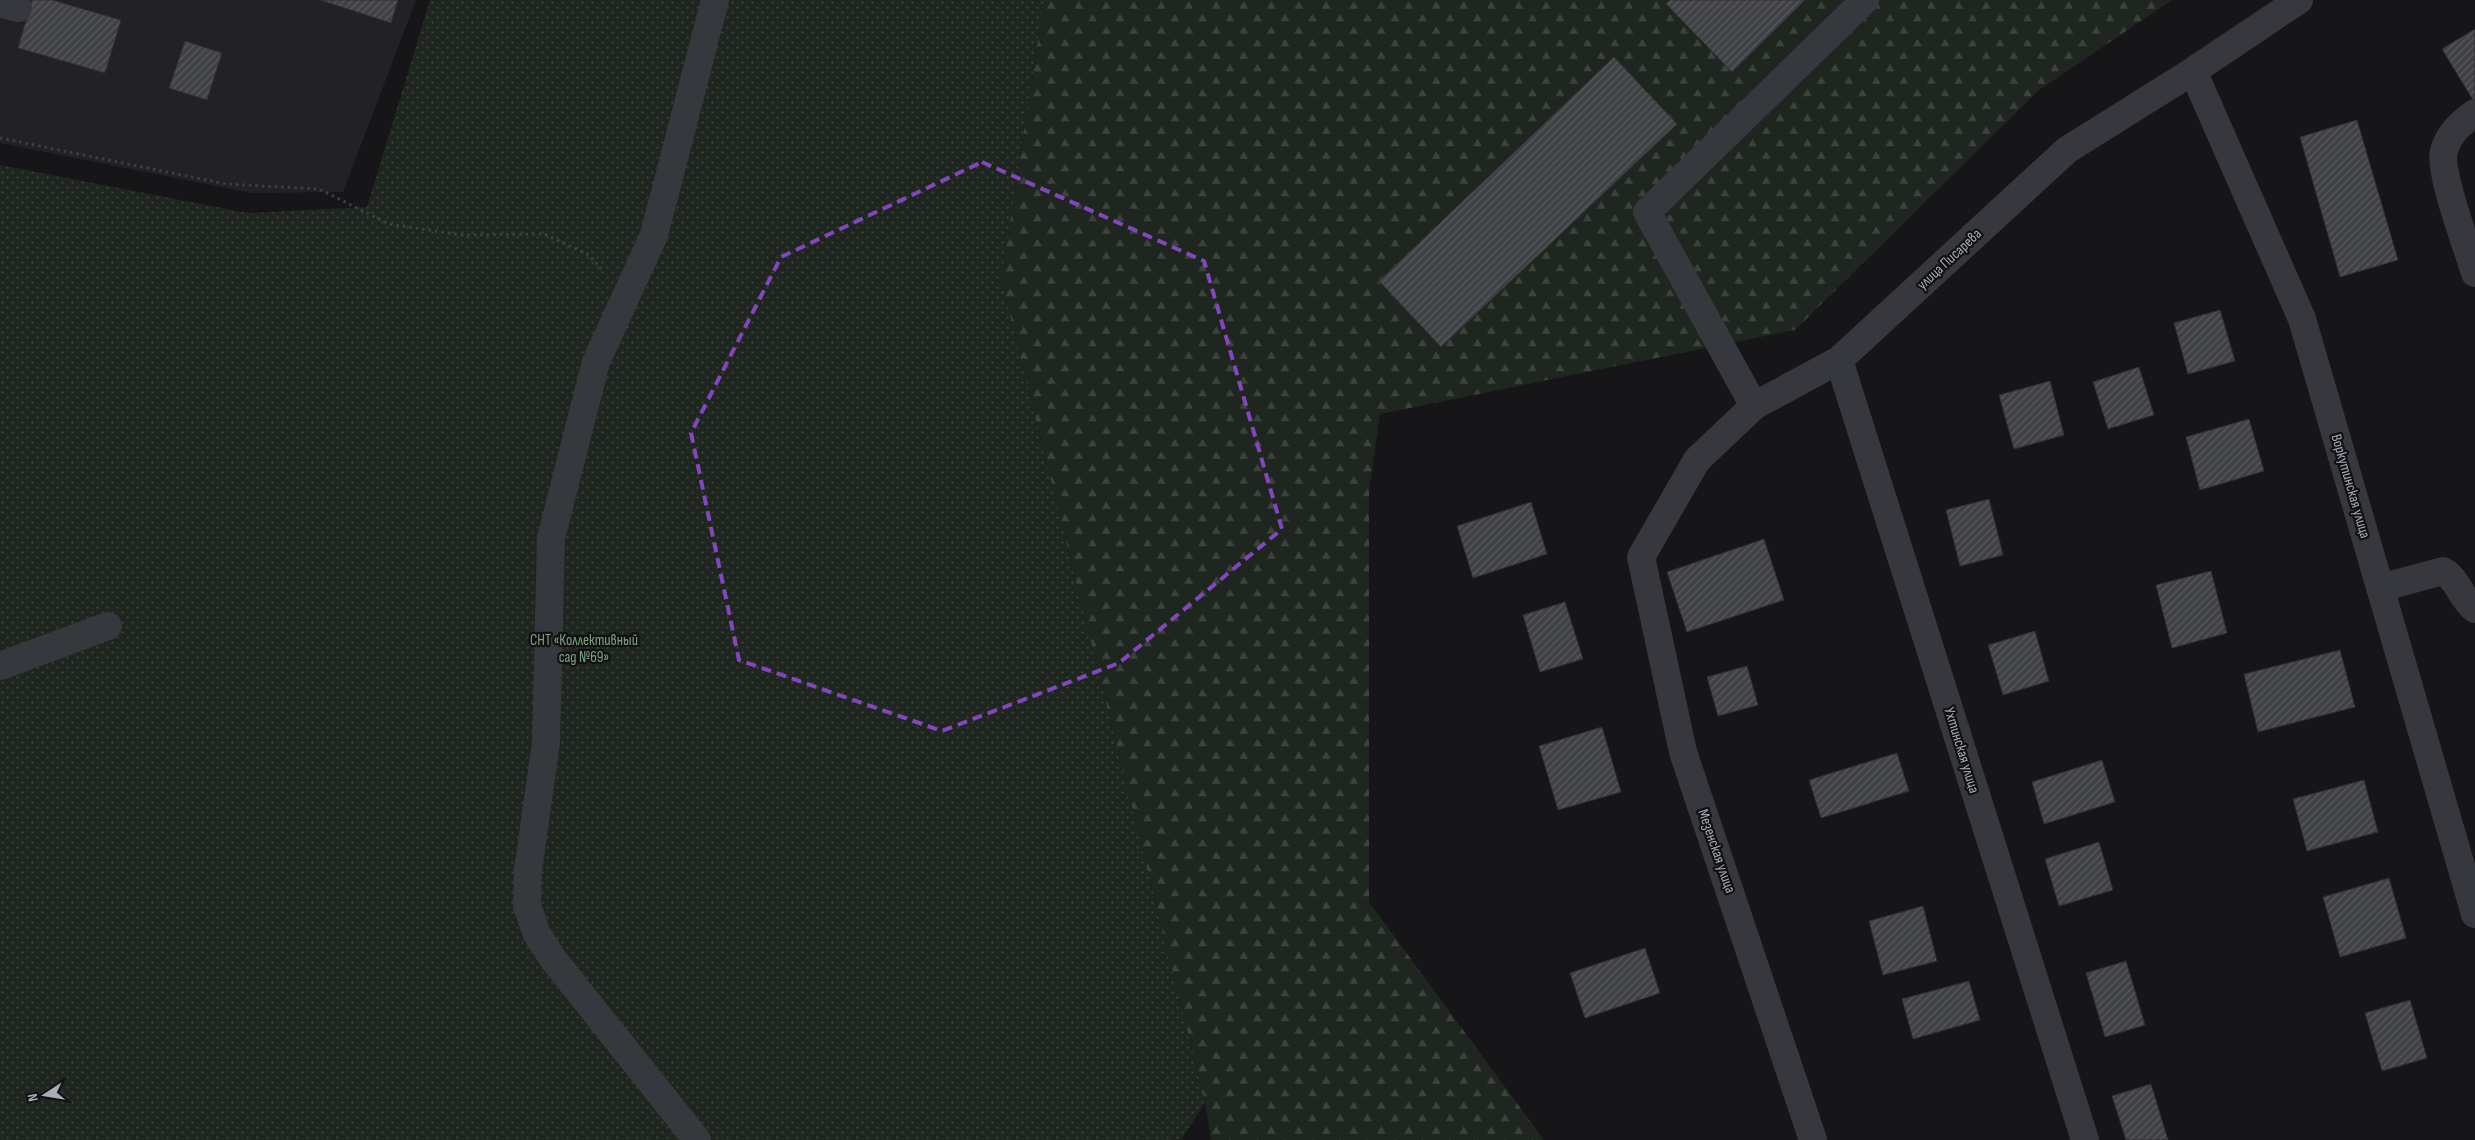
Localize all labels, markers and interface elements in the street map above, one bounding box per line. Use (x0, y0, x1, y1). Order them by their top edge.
street label: улица Писарева (1913, 225, 1986, 294)
street label: Воркутинская улица (2327, 432, 2375, 541)
park label: СНТ «Коллективный сад №69» (530, 631, 638, 667)
street label: Ухтинская улица (1939, 705, 1984, 796)
street label: Мезенская улица (1693, 807, 1740, 896)
north arrow (20, 1070, 70, 1120)
text: N (24, 1092, 42, 1103)

